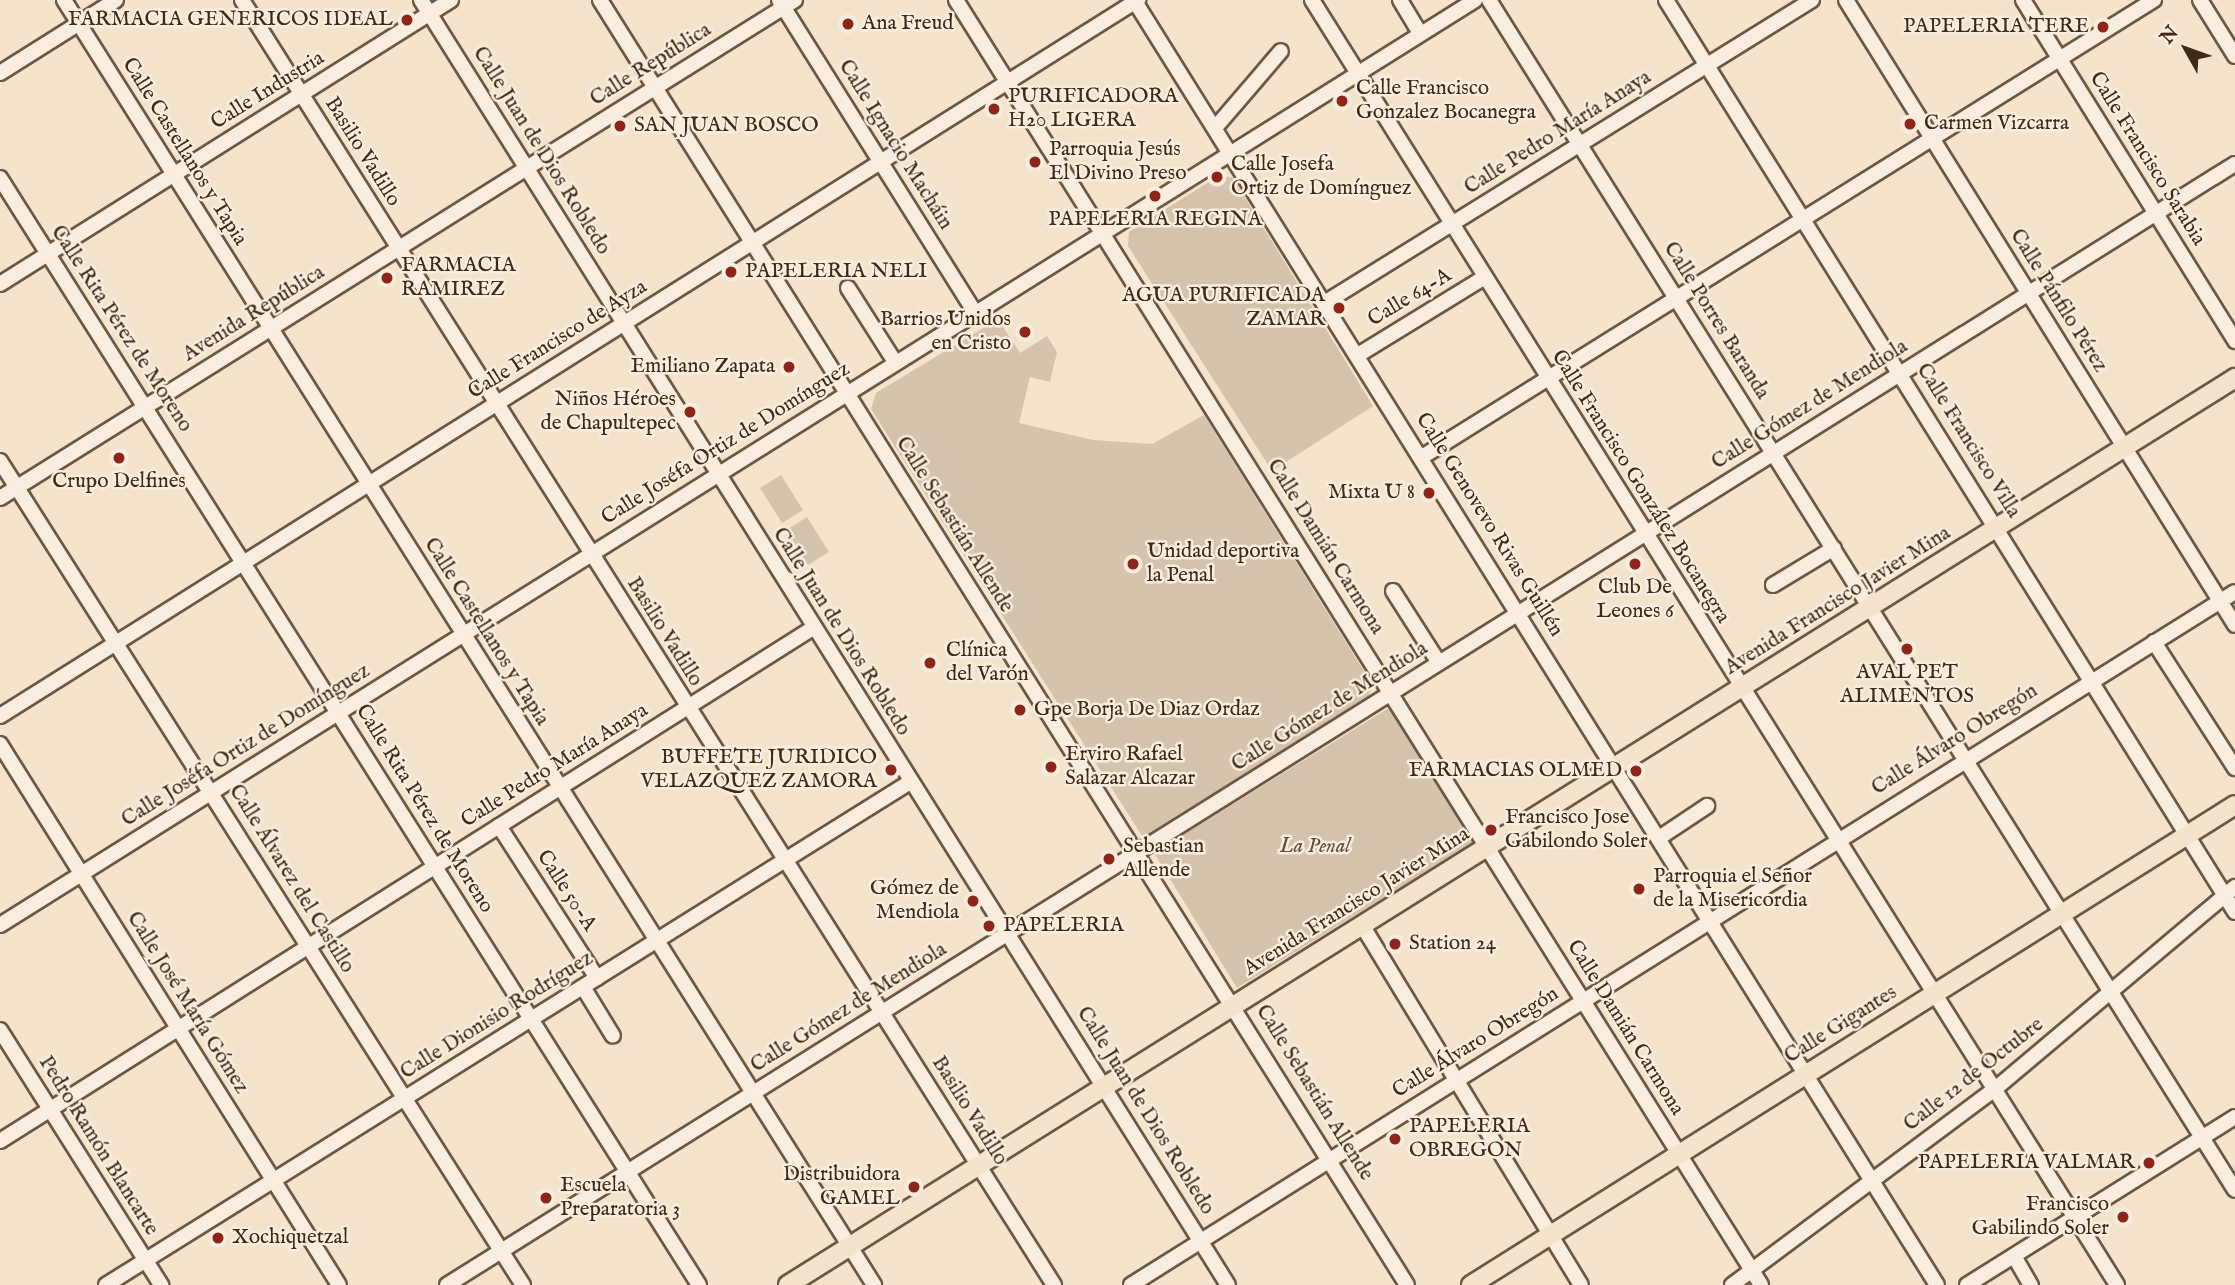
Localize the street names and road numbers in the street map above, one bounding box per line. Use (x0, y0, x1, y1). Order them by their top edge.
street label: Calle República (586, 18, 716, 112)
street label: Calle Juan de Dios Robledo (467, 42, 615, 260)
street label: Calle Industria (207, 46, 329, 136)
street label: Calle Castellanos y Tapia (116, 53, 252, 251)
street label: Calle Ignacio Macháin (832, 55, 958, 235)
street label: Calle Pedro María Anaya (1460, 65, 1656, 201)
street label: Calle Francisco Sarabia (2083, 67, 2211, 251)
street label: Basilio Vadillo (318, 93, 406, 211)
street label: Calle Rita Pérez de Moreno (45, 221, 197, 437)
street label: Calle Pánfilo Pérez (2004, 225, 2112, 377)
street label: Calle Porres Baranda (1657, 238, 1775, 404)
street label: Avenida República (178, 260, 330, 368)
street label: Calle 64-A (1364, 263, 1456, 333)
street label: Calle Francisco de Ayza (464, 275, 652, 405)
street label: Calle Gómez de Mendiola (1707, 334, 1913, 476)
street label: Calle Francisco González Bocanegra (1545, 346, 1735, 628)
street label: Calle Joséfa Ortiz de Domínguez (597, 357, 855, 531)
street label: Calle Francisco Villa (1910, 359, 2026, 523)
street label: Calle Genovevo Rivas Guillén (1410, 408, 1568, 642)
street label: Calle Sebastián Allende (890, 432, 1018, 618)
street label: Calle Damián Carmona (1261, 455, 1389, 639)
street label: Avenida Francisco Javier Mina (1720, 521, 1956, 681)
street label: Calle Juan de Dios Robledo (767, 523, 915, 741)
street label: Calle Castellanos y Tapia (418, 533, 554, 731)
street label: Basilio Vadillo (620, 573, 708, 691)
street label: Calle Gómez de Mendiola (1227, 636, 1433, 778)
street label: Calle Joséfa Ortiz de Domínguez (117, 659, 375, 833)
street label: Calle Álvaro Obregón (1867, 679, 2043, 801)
street label: Calle Pedro María Anaya (457, 698, 653, 834)
street label: Calle Rita Pérez de Moreno (349, 700, 499, 918)
street label: Calle Álvarez del Castillo (223, 780, 359, 978)
street label: Avenida Francisco Javier Mina (1239, 822, 1475, 982)
street label: Calle 50-A (531, 846, 601, 936)
street label: Calle José María Gómez (121, 907, 253, 1099)
street label: Calle Damián Carmona (1561, 936, 1689, 1120)
street label: Calle Gómez de Mendiola (746, 937, 952, 1079)
street label: Calle Dionisio Rodríguez (396, 946, 598, 1086)
street label: Calle Gigantes (1780, 980, 1902, 1070)
street label: Calle Álvaro Obregón (1388, 982, 1564, 1104)
street label: Calle Sebastián Allende (1250, 1000, 1378, 1186)
street label: Calle Juan de Dios Robledo (1071, 1002, 1219, 1220)
street label: Calle 12 de Octubre (1899, 1013, 2049, 1137)
street label: Pedro Ramón Blancarte (32, 1052, 164, 1240)
street label: Basilio Vadillo (925, 1052, 1013, 1170)

